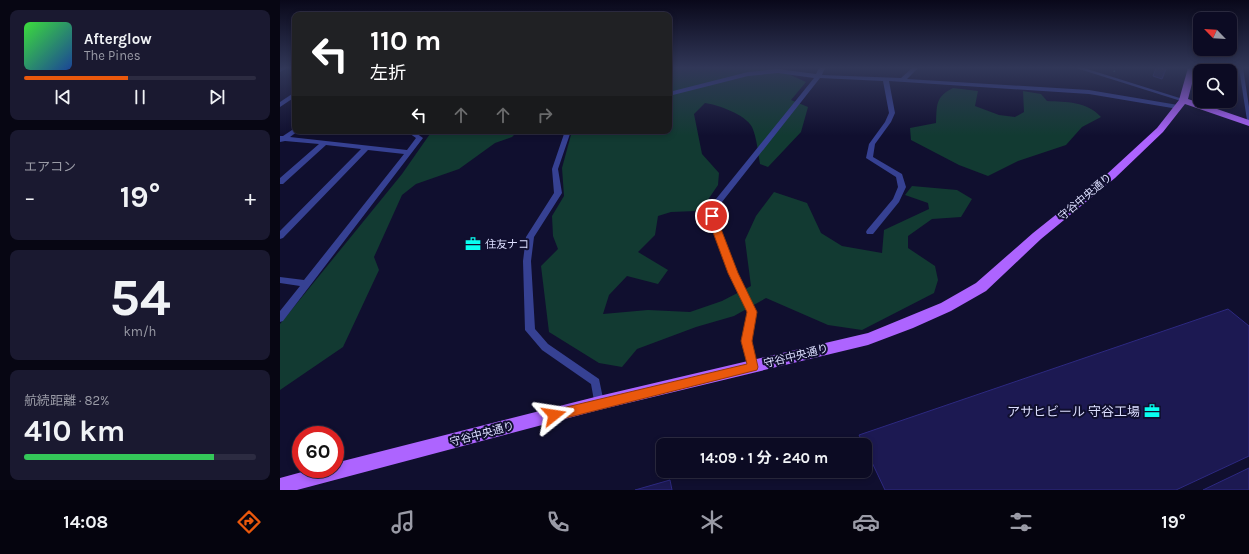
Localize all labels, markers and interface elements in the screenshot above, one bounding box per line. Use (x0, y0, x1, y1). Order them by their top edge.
north arrow (1193, 12, 1237, 56)
map controls (1193, 12, 1237, 108)
text: 110 m (370, 24, 441, 57)
icon: left (304, 28, 356, 80)
text: Afterglow (84, 30, 152, 48)
text: The Pines (84, 48, 141, 63)
text: 左折 (370, 62, 406, 84)
button: search (1193, 64, 1237, 108)
icon: previous (52, 86, 74, 108)
icon: pause (129, 86, 151, 108)
icon: next (206, 86, 228, 108)
icon: left (408, 104, 430, 126)
icon: ahead (450, 104, 472, 126)
icon: ahead (492, 104, 514, 126)
icon: right (534, 104, 556, 126)
text: エアコン (24, 159, 76, 174)
street label: 守谷中央通り (1056, 171, 1114, 223)
text: 19° (120, 179, 160, 215)
text: − (24, 185, 36, 211)
text: + (244, 185, 256, 211)
pin (695, 199, 729, 233)
icon: arrive (701, 205, 723, 227)
office icon: 住友ナコ (464, 235, 482, 253)
place label: 住友ナコ (485, 238, 529, 251)
text: 54 (109, 267, 171, 328)
text: km/h (124, 324, 156, 339)
street label: 守谷中央通り (762, 342, 830, 370)
text: 航続距離 · 82% (24, 393, 109, 408)
position arrow (533, 394, 575, 436)
office icon: アサヒビール 守谷工場 (1143, 402, 1161, 420)
place label: アサヒビール 守谷工場 (1007, 404, 1140, 419)
text: 410 km (24, 413, 125, 449)
street label: 守谷中央通り (448, 419, 516, 449)
speed limit sign: 60 (292, 426, 344, 478)
text: 14:09 · 1 分 · 240 m (700, 449, 828, 467)
icon: directions (235, 508, 263, 536)
icon: music (389, 508, 417, 536)
icon: phone (544, 508, 572, 536)
icon: climate (698, 508, 726, 536)
icon: car (852, 508, 880, 536)
icon: filters (1007, 508, 1035, 536)
text: 14:08 (63, 511, 108, 533)
text: 19° (1161, 511, 1186, 533)

